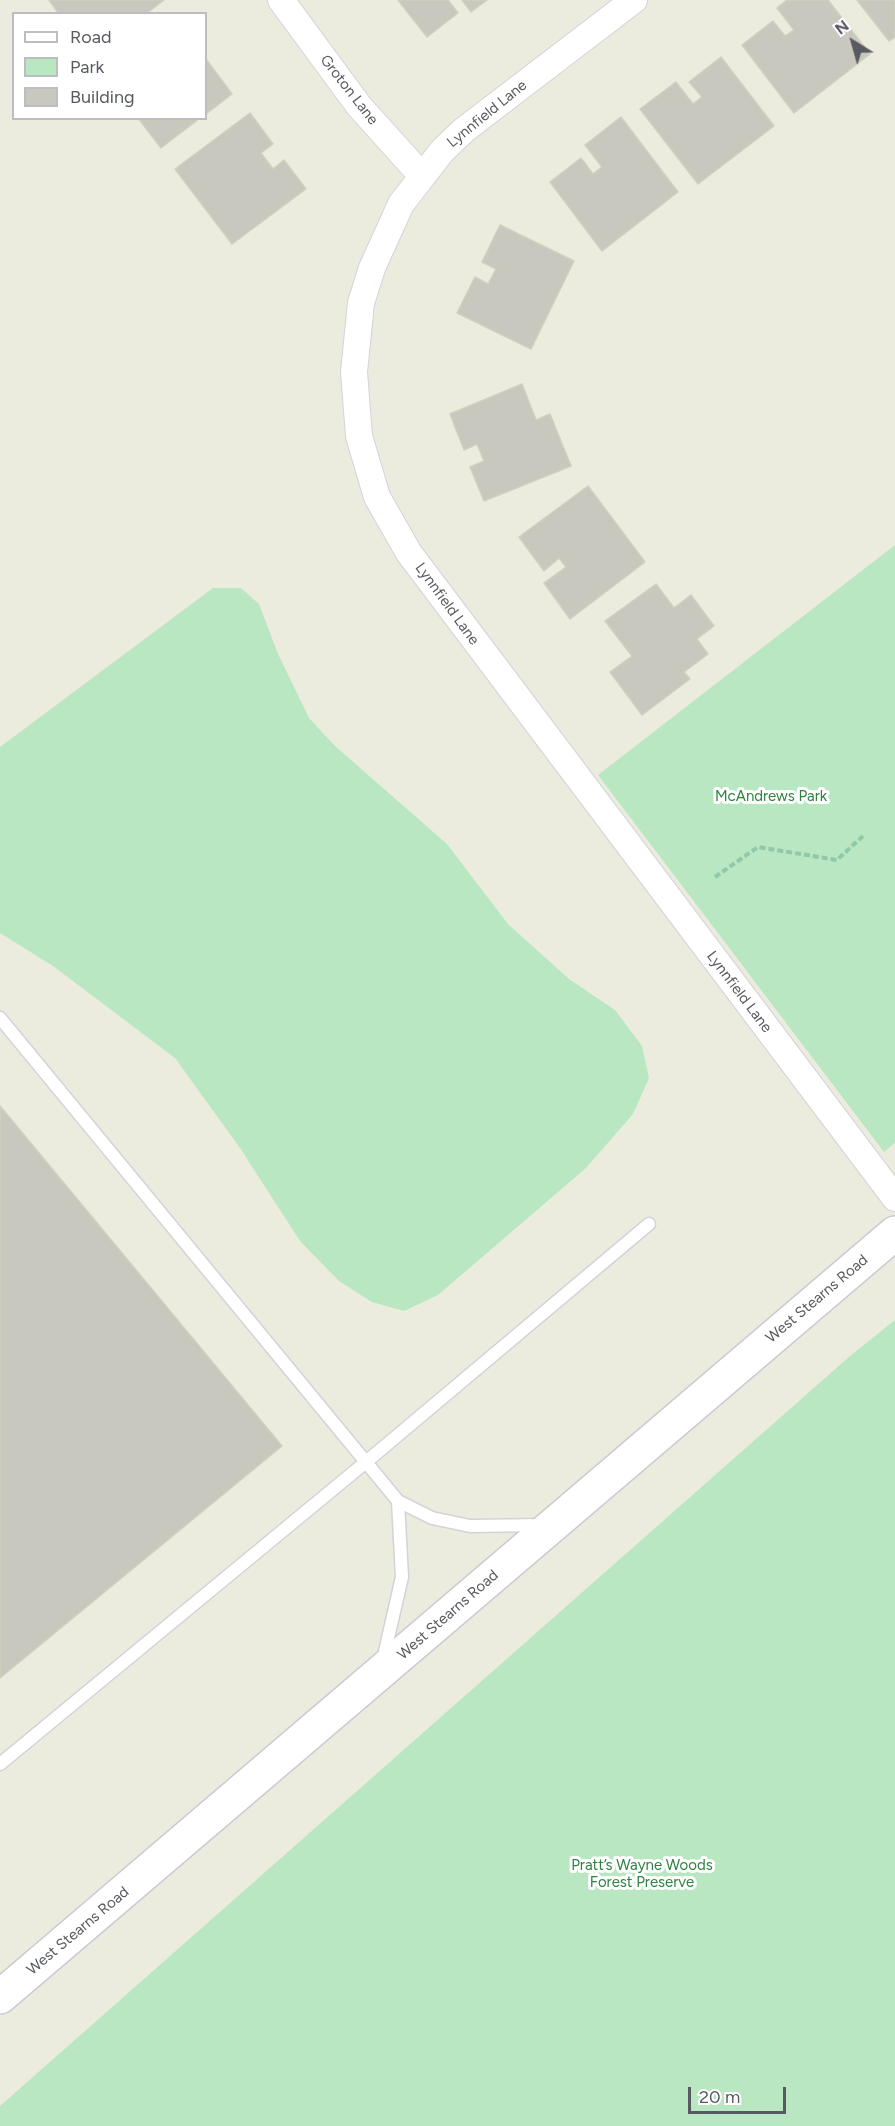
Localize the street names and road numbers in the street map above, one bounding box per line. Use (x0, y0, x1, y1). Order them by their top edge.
street label: Groton Lane (316, 52, 382, 128)
street label: Lynnfield Lane (444, 76, 530, 152)
street label: Lynnfield Lane (411, 559, 483, 649)
street label: Lynnfield Lane (703, 948, 775, 1036)
street label: West Stearns Road (762, 1251, 872, 1347)
street label: West Stearns Road (394, 1566, 502, 1664)
street label: West Stearns Road (23, 1883, 133, 1979)

